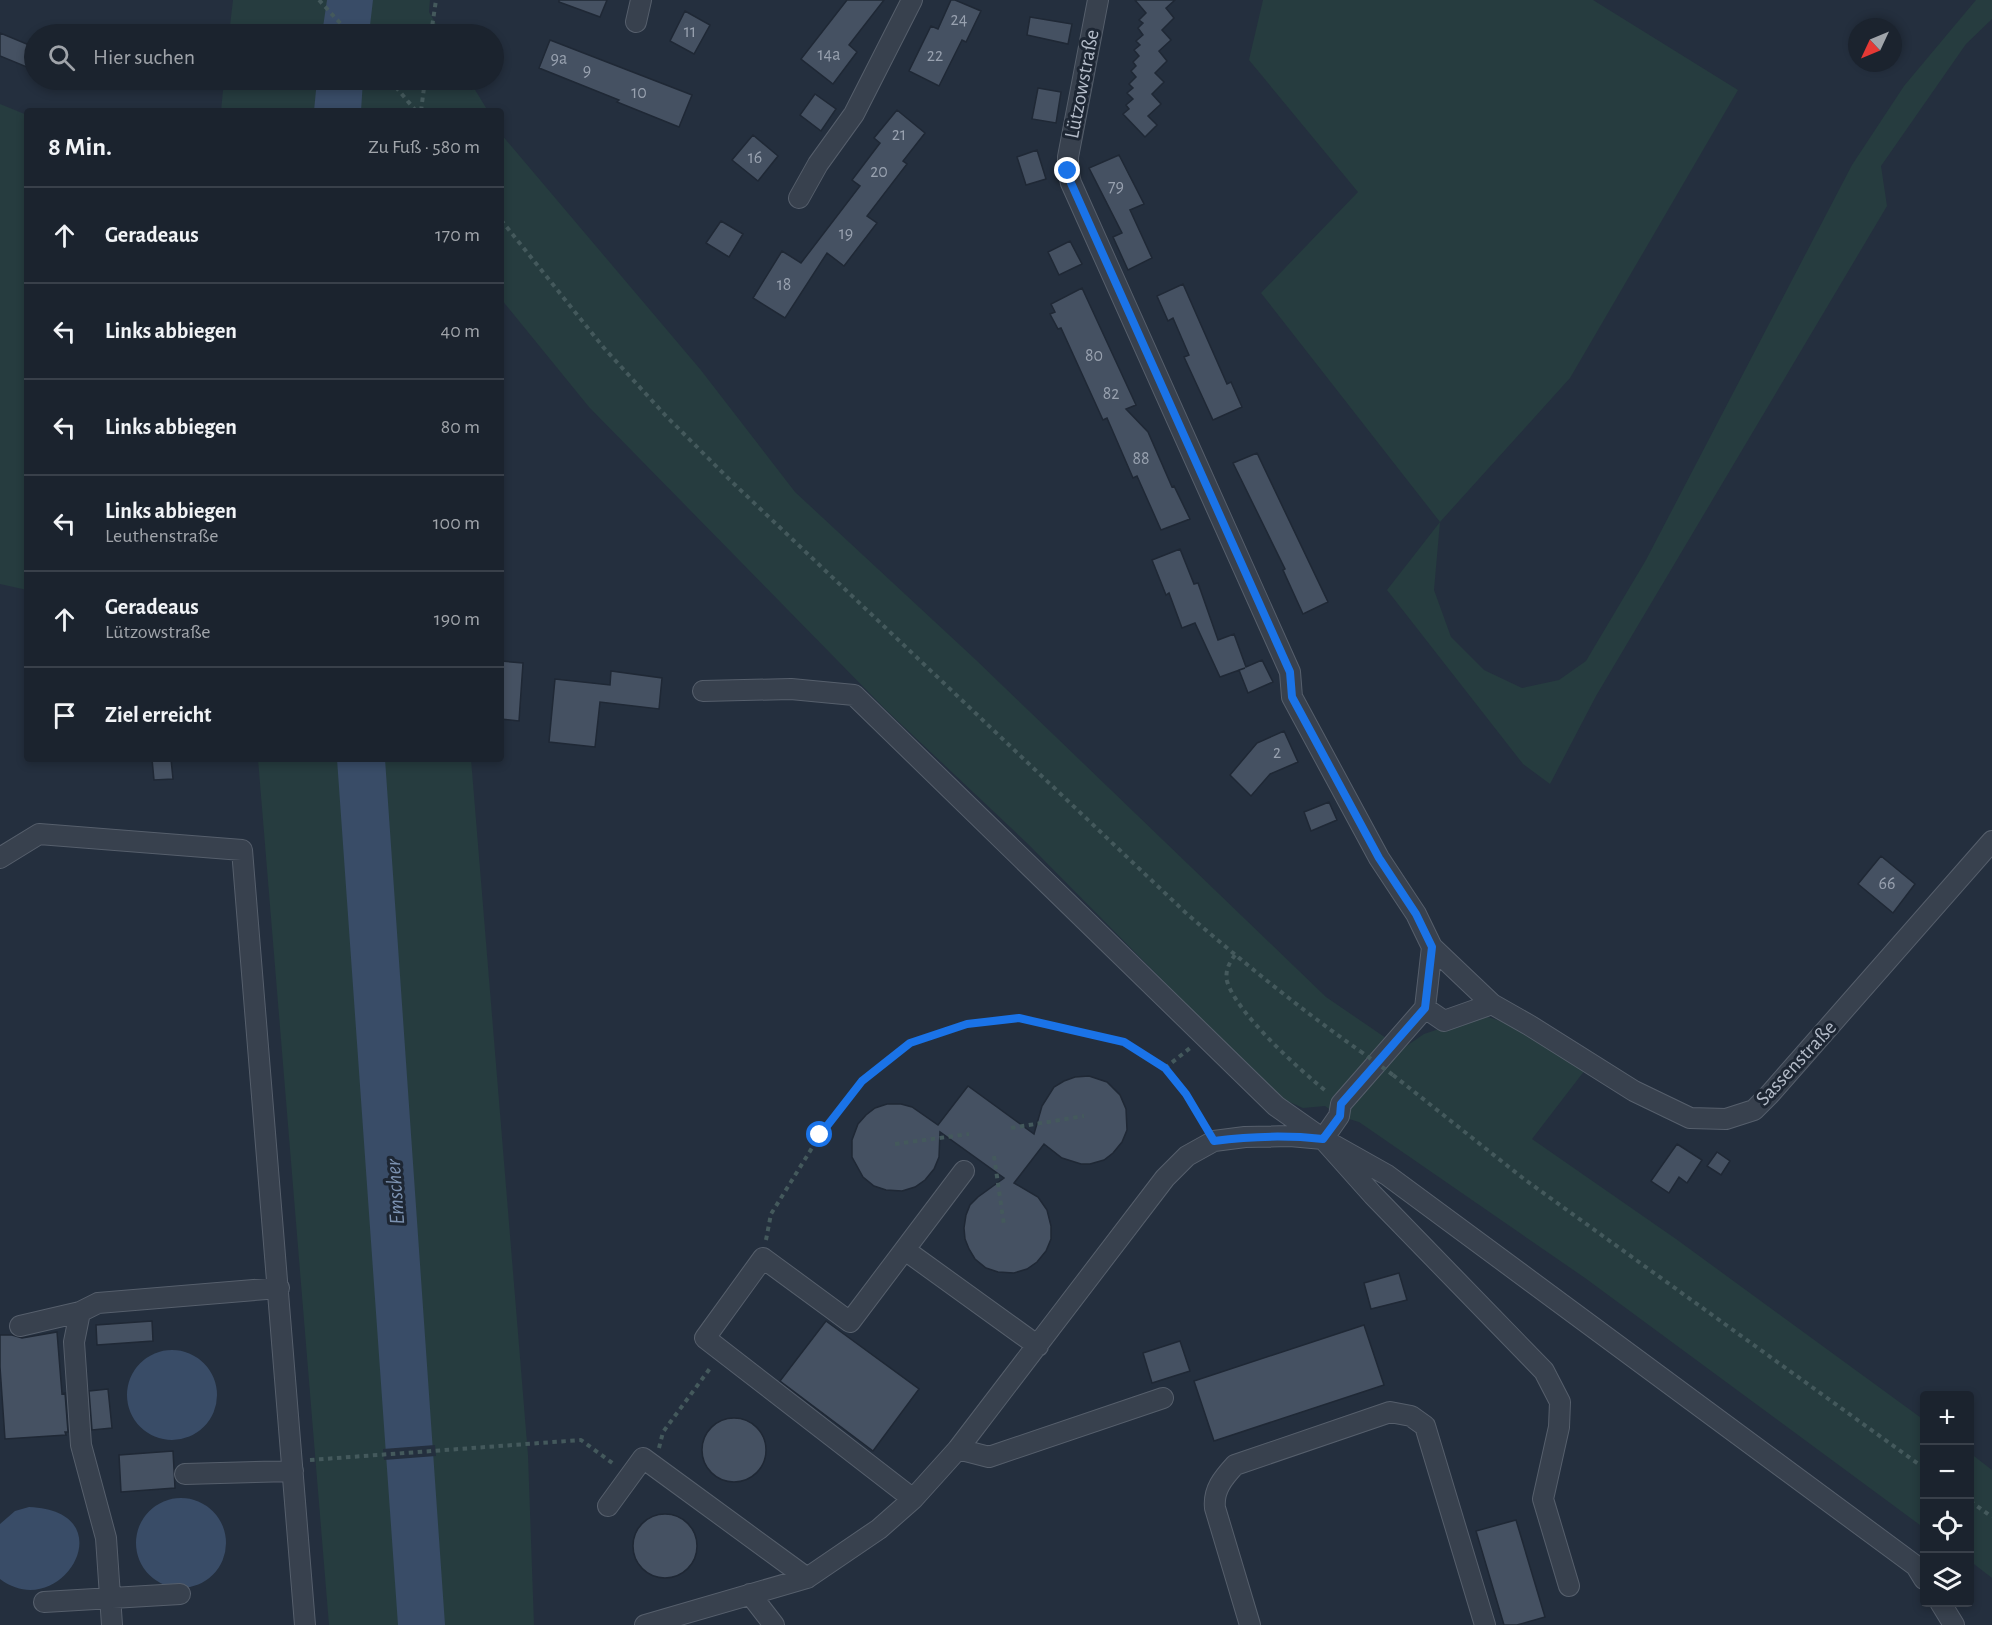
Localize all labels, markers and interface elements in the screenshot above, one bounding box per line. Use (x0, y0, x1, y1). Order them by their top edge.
house number: 24 (951, 11, 968, 29)
north arrow (1848, 18, 1902, 72)
house number: 11 (684, 23, 696, 41)
search box (24, 24, 504, 90)
street label: Lützowstraße (1061, 28, 1103, 140)
icon: search (45, 41, 78, 74)
text: Hier suchen (93, 46, 195, 68)
house number: 14a (817, 46, 841, 64)
house number: 22 (927, 47, 943, 65)
house number: 9a (551, 50, 567, 68)
house number: 9 (583, 62, 591, 80)
house number: 10 (631, 84, 647, 102)
house number: 21 (892, 126, 906, 144)
text: 8 Min. (48, 134, 112, 160)
text: Zu Fuß · 580 m (368, 137, 480, 157)
house number: 16 (748, 149, 762, 167)
route end (1054, 157, 1080, 183)
house number: 20 (870, 163, 888, 181)
house number: 79 (1108, 178, 1124, 196)
icon: ahead (48, 219, 81, 252)
text: Geradeaus (105, 224, 199, 246)
text: 170 m (435, 225, 480, 245)
house number: 19 (839, 225, 853, 243)
house number: 18 (777, 276, 791, 294)
icon: left (48, 315, 81, 348)
text: Links abbiegen (105, 320, 237, 342)
text: 40 m (441, 321, 480, 341)
house number: 80 (1085, 347, 1103, 365)
house number: 82 (1103, 385, 1119, 403)
icon: left (48, 411, 81, 444)
text: Links abbiegen (105, 416, 237, 438)
text: 80 m (441, 417, 480, 437)
house number: 88 (1132, 450, 1150, 468)
text: Links abbiegen (105, 500, 237, 522)
icon: left (48, 507, 81, 540)
text: 100 m (433, 513, 480, 533)
text: Leuthenstraße (105, 526, 218, 546)
text: Geradeaus (105, 596, 199, 618)
icon: ahead (48, 603, 81, 636)
text: 190 m (434, 609, 480, 629)
text: Lützowstraße (105, 622, 210, 642)
icon: arrive (48, 699, 81, 732)
text: Ziel erreicht (105, 704, 212, 726)
house number: 2 (1273, 744, 1281, 762)
house number: 66 (1879, 875, 1895, 893)
street label: Sassenstraße (1752, 1017, 1840, 1109)
route start (806, 1121, 832, 1147)
water label: Emscher (382, 1158, 408, 1226)
map controls (1920, 1391, 1974, 1607)
button: + (1920, 1391, 1974, 1445)
button: − (1920, 1445, 1974, 1499)
button: locate (1920, 1499, 1974, 1553)
button: layers (1920, 1553, 1974, 1607)

